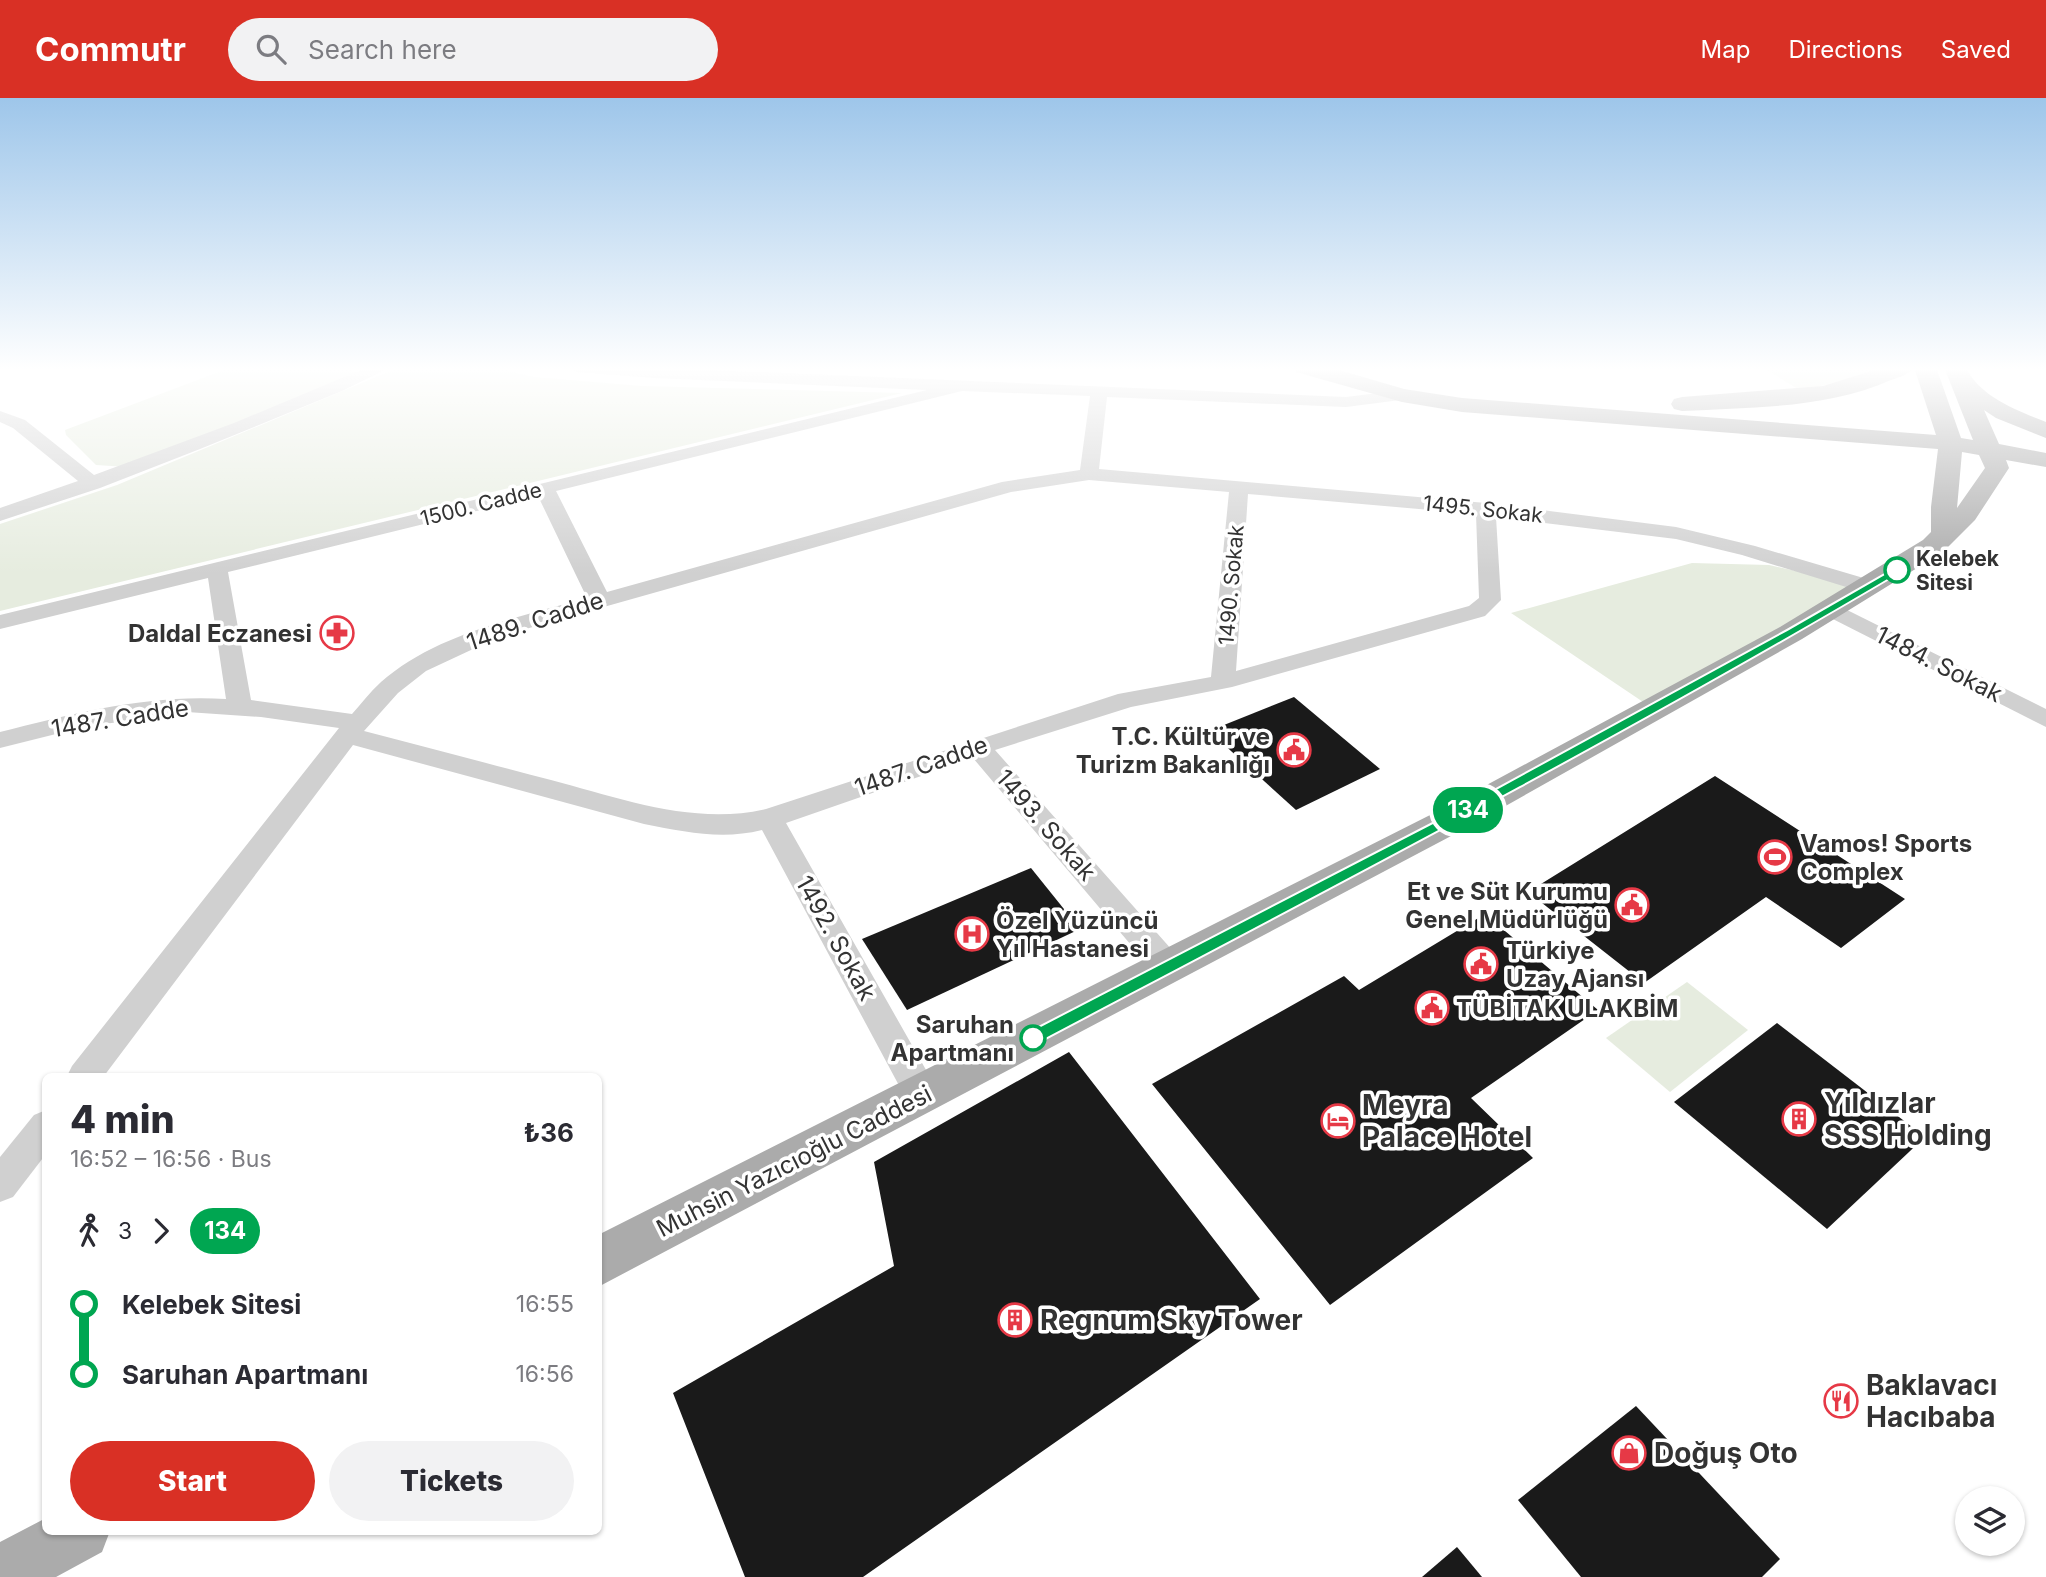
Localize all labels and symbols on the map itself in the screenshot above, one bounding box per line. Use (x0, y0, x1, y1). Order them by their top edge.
street label: 1500. Cadde (418, 477, 544, 531)
street label: 1495. Sokak (1422, 490, 1545, 528)
street label: 1490. Sokak (1213, 523, 1249, 646)
place label: Kelebek Sitesi (1916, 546, 2000, 595)
marker: Kelebek Sitesi (1884, 557, 1910, 583)
street label: 1489. Cadde (463, 585, 607, 657)
pharmacy icon: Daldal Eczanesi (318, 614, 356, 652)
place label: Daldal Eczanesi (128, 619, 312, 648)
street label: 1484. Sokak (1871, 620, 2007, 708)
street label: 1487. Cadde (49, 693, 191, 743)
place label: T.C. Kültür ve Turizm Bakanlığı (1076, 722, 1270, 779)
street label: 1487. Cadde (851, 730, 991, 802)
public building icon: T.C. Kültür ve Turizm Bakanlığı (1275, 731, 1313, 769)
street label: 1493. Sokak (990, 764, 1102, 886)
line badge: 134 (1428, 787, 1508, 833)
place label: Vamos! Sports Complex (1800, 829, 1972, 886)
sports icon: Vamos! Sports Complex (1756, 838, 1794, 876)
street label: 1492. Sokak (790, 871, 882, 1005)
place label: Et ve Süt Kurumu Genel Müdürlüğü (1405, 877, 1608, 934)
public building icon: Et ve Süt Kurumu Genel Müdürlüğü (1613, 886, 1651, 924)
place label: Özel Yüzüncü Yıl Hastanesi (996, 906, 1158, 963)
hospital icon: Özel Yüzüncü Yıl Hastanesi (953, 915, 991, 953)
place label: Türkiye Uzay Ajansı (1506, 936, 1644, 993)
public building icon: Türkiye Uzay Ajansı (1462, 945, 1500, 983)
public building icon: TÜBİTAK ULAKBİM (1413, 989, 1451, 1027)
place label: TÜBİTAK ULAKBİM (1456, 993, 1678, 1023)
place label: Saruhan Apartmanı (890, 1010, 1014, 1067)
marker: Saruhan Apartmanı (1020, 1025, 1046, 1051)
street label: Muhsin Yazıcıoğlu Caddesi (652, 1079, 936, 1243)
place label: Yıldızlar SSS Holding (1824, 1086, 1992, 1152)
place label: Meyra Palace Hotel (1362, 1088, 1532, 1154)
building icon: Yıldızlar SSS Holding (1780, 1100, 1818, 1138)
hotel icon: Meyra Palace Hotel (1319, 1102, 1357, 1140)
building icon: Regnum Sky Tower (996, 1301, 1034, 1339)
place label: Regnum Sky Tower (1040, 1303, 1303, 1337)
place label: Baklavacı Hacıbaba (1866, 1368, 1997, 1434)
restaurant icon: Baklavacı Hacıbaba (1822, 1382, 1860, 1420)
shop icon: Doğuş Oto (1610, 1434, 1648, 1472)
place label: Doğuş Oto (1654, 1436, 1798, 1470)

